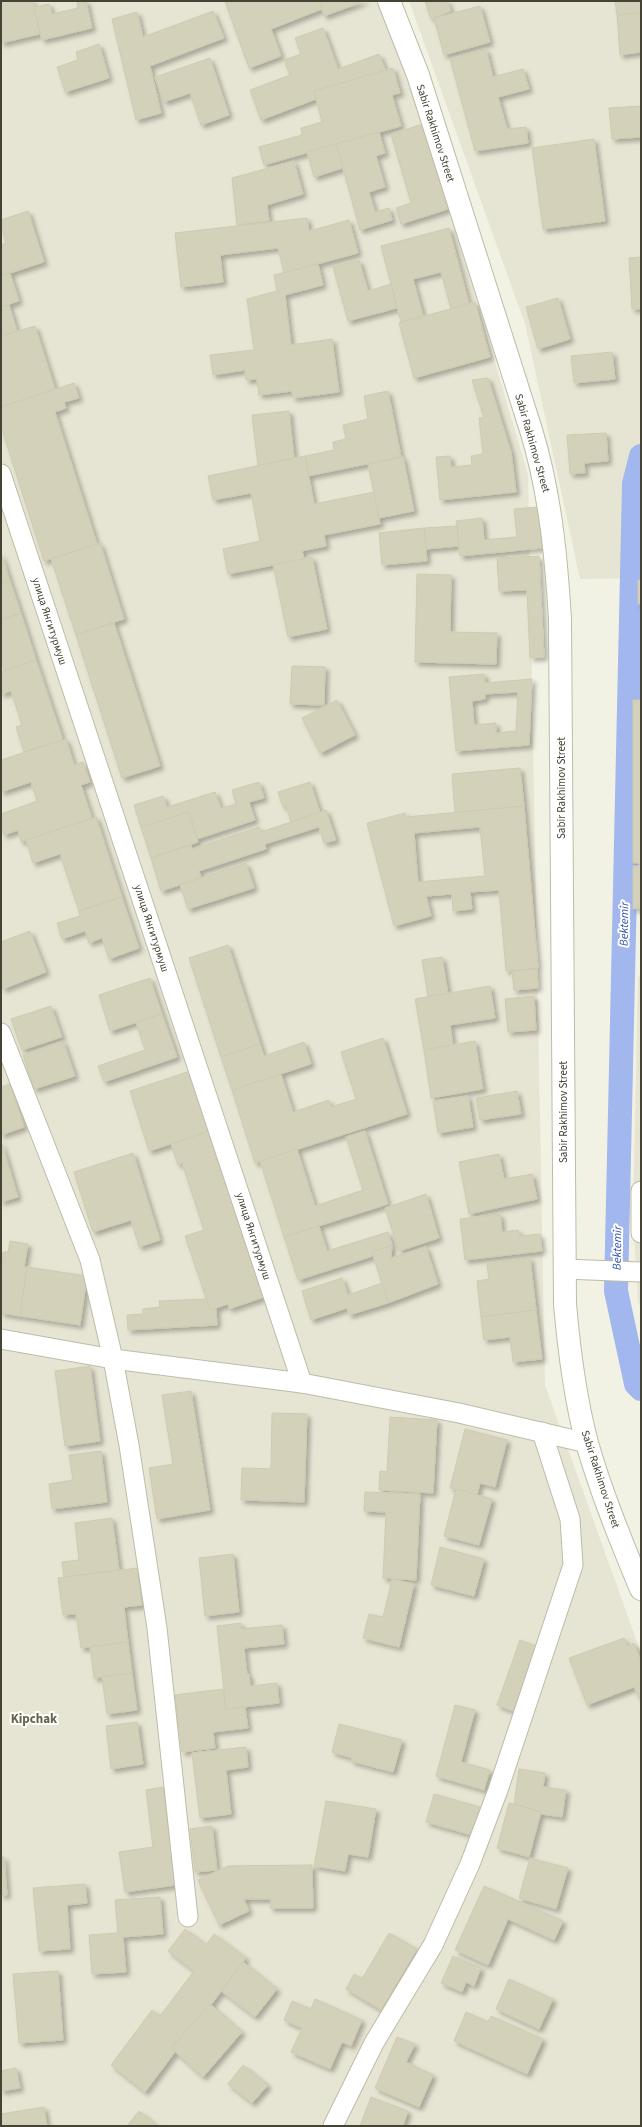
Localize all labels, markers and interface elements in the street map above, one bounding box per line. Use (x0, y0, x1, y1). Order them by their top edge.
street label: Sabir Rakhimov Street (413, 82, 459, 184)
street label: Sabir Rakhimov Street (511, 392, 554, 495)
street label: улица Янгитурмуш (28, 576, 71, 667)
street label: Sabir Rakhimov Street (554, 737, 569, 839)
street label: улица Янгитурмуш (130, 883, 173, 974)
water label: Bektemir (616, 901, 633, 946)
street label: Sabir Rakhimov Street (556, 1061, 571, 1163)
street label: улица Янгитурмуш (232, 1191, 275, 1282)
water label: Bektemir (609, 1225, 626, 1270)
street label: Sabir Rakhimov Street (578, 1428, 624, 1530)
district label: Kipchak (11, 1710, 58, 1728)

